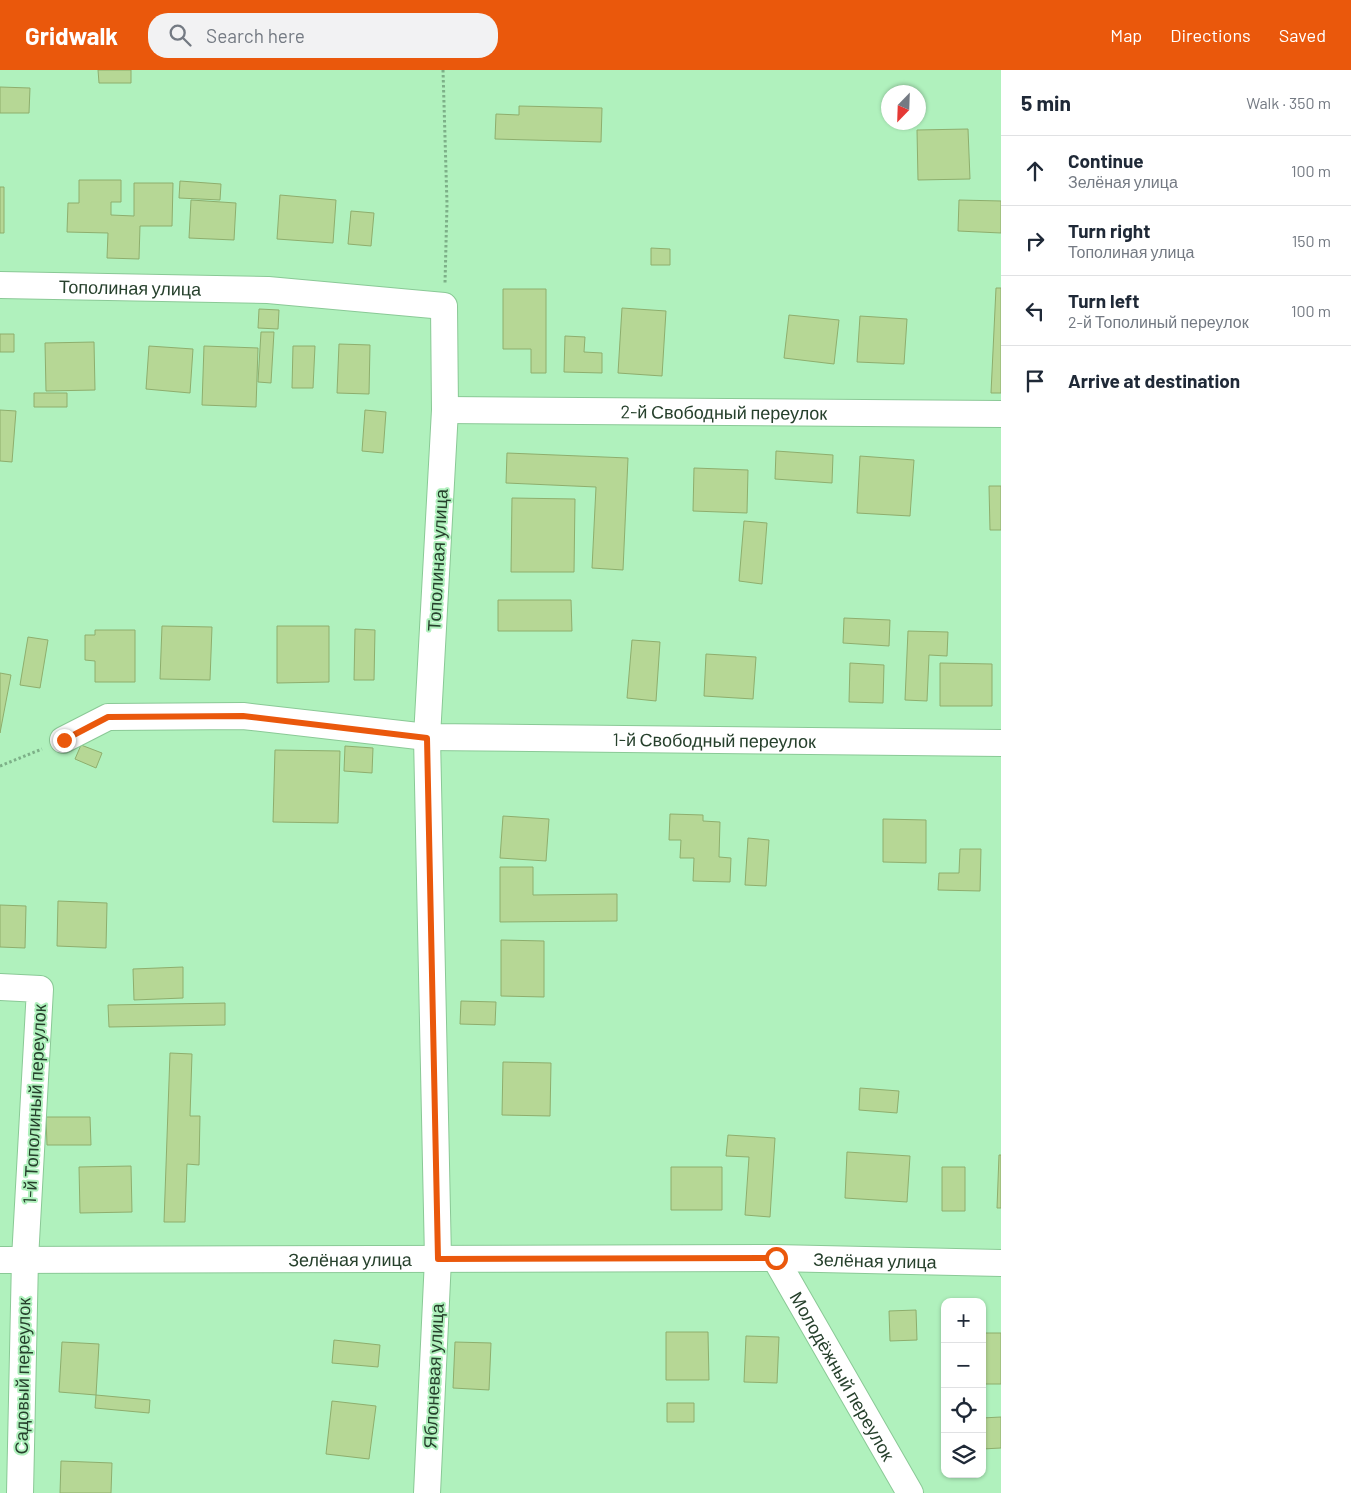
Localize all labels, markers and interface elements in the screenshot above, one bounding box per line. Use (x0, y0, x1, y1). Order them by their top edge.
search box (148, 13, 498, 58)
text: Gridwalk (25, 21, 118, 50)
icon: search (166, 21, 194, 49)
text: Search here (206, 24, 305, 47)
text: Map (1110, 24, 1142, 46)
text: Directions (1170, 24, 1251, 46)
text: Saved (1279, 24, 1326, 46)
north arrow (881, 85, 926, 130)
text: 5 min (1021, 90, 1071, 115)
text: Walk · 350 m (1246, 93, 1331, 112)
text: Continue (1068, 149, 1144, 172)
icon: ahead (1021, 157, 1049, 185)
text: 100 m (1291, 161, 1331, 180)
text: Зелёная улица (1068, 172, 1178, 191)
text: Turn right (1068, 219, 1150, 242)
icon: right (1021, 227, 1049, 255)
text: 150 m (1292, 231, 1331, 250)
text: Тополиная улица (1068, 242, 1195, 261)
street label: Тополиная улица (59, 275, 202, 300)
text: Turn left (1068, 289, 1139, 312)
icon: left (1021, 297, 1049, 325)
text: 100 m (1291, 301, 1331, 320)
text: 2-й Тополиный переулок (1068, 312, 1249, 331)
icon: arrive (1021, 367, 1049, 395)
text: Arrive at destination (1068, 369, 1240, 392)
street label: 2-й Свободный переулок (621, 400, 828, 424)
street label: Тополиная улица (422, 487, 452, 632)
street label: 1-й Свободный переулок (612, 728, 816, 752)
route end (53, 729, 76, 752)
street label: 1-й Тополиный переулок (18, 1004, 50, 1204)
route start (765, 1247, 788, 1270)
street label: Зелёная улица (288, 1248, 413, 1270)
street label: Зелёная улица (813, 1248, 938, 1273)
street label: Молодёжный переулок (786, 1288, 900, 1464)
street label: Садовый переулок (10, 1297, 34, 1455)
map controls (941, 1298, 986, 1478)
button: + (941, 1298, 986, 1343)
street label: Яблоневая улица (418, 1302, 448, 1449)
button: − (941, 1343, 986, 1388)
button: locate (941, 1388, 986, 1433)
button: layers (941, 1433, 986, 1478)

